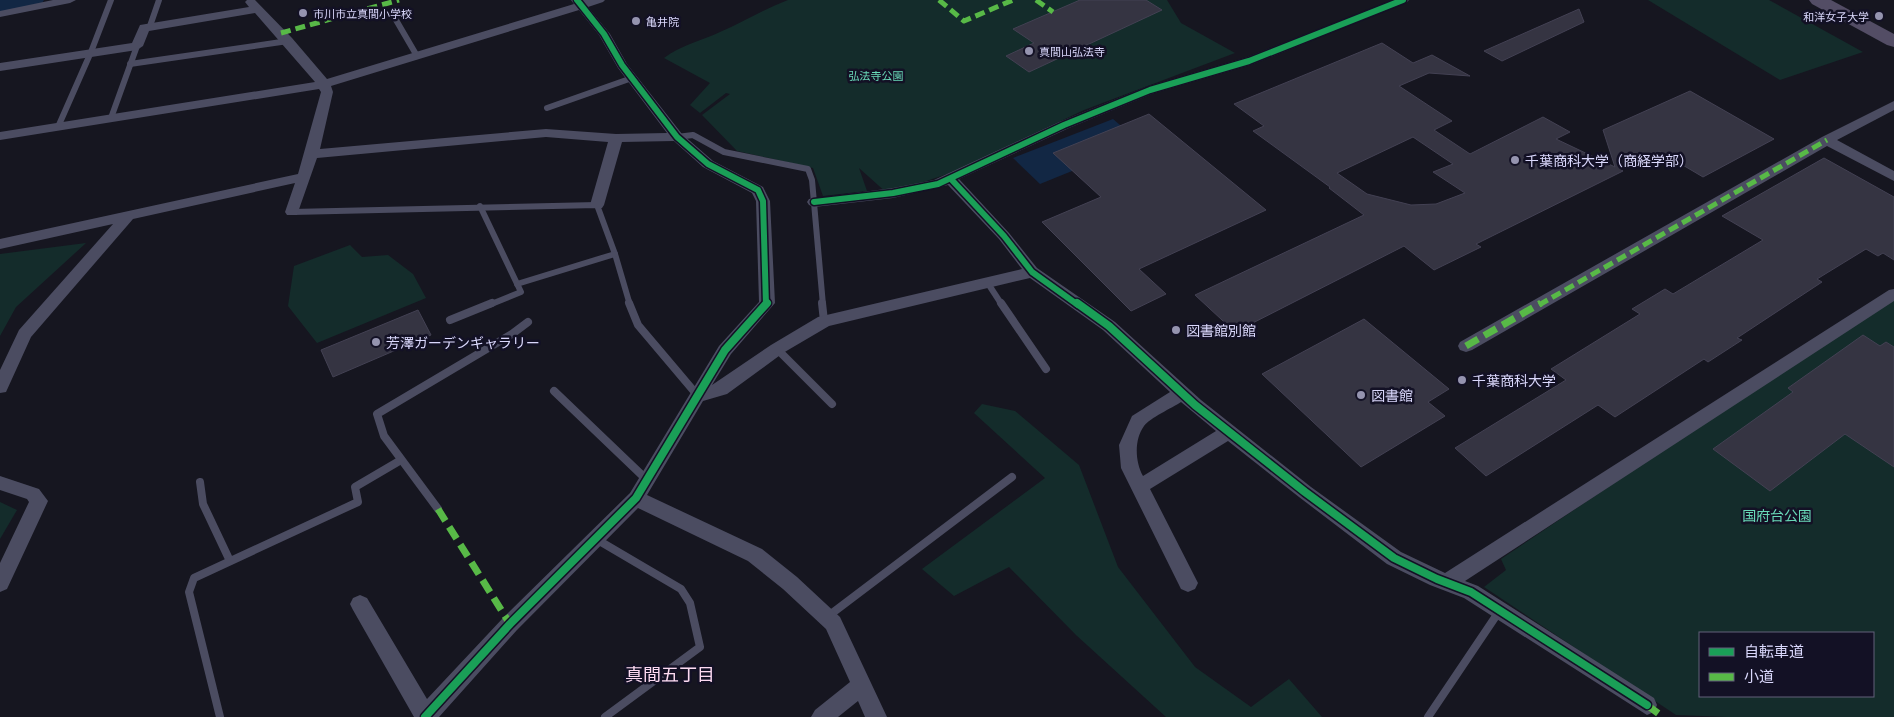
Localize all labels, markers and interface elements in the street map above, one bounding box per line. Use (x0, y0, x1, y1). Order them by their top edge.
place label: 市川市立真間小学校 (313, 6, 412, 21)
marker: 市川市立真間小学校 (297, 7, 309, 19)
place label: 和洋女子大学 (1803, 9, 1869, 24)
marker: 和洋女子大学 (1873, 10, 1885, 22)
place label: 亀井院 (646, 14, 679, 29)
marker: 亀井院 (630, 15, 642, 27)
place label: 真間山弘法寺 (1039, 44, 1105, 59)
marker: 真間山弘法寺 (1023, 45, 1035, 57)
park label: 弘法寺公園 (849, 68, 904, 83)
place label: 千葉商科大学（商経学部） (1525, 151, 1693, 170)
marker: 千葉商科大学（商経学部） (1509, 154, 1521, 166)
place label: 図書館別館 (1186, 321, 1256, 340)
marker: 図書館別館 (1170, 324, 1182, 336)
place label: 芳澤ガーデンギャラリー (386, 333, 540, 352)
marker: 芳澤ガーデンギャラリー (370, 336, 382, 348)
place label: 千葉商科大学 (1472, 371, 1556, 390)
marker: 千葉商科大学 (1456, 374, 1468, 386)
place label: 図書館 (1371, 386, 1413, 405)
marker: 図書館 (1355, 389, 1367, 401)
park label: 国府台公園 (1742, 506, 1812, 525)
legend (1699, 632, 1874, 697)
text: 自転車道 (1744, 641, 1804, 661)
district label: 真間五丁目 (625, 662, 715, 686)
text: 小道 (1744, 666, 1774, 686)

